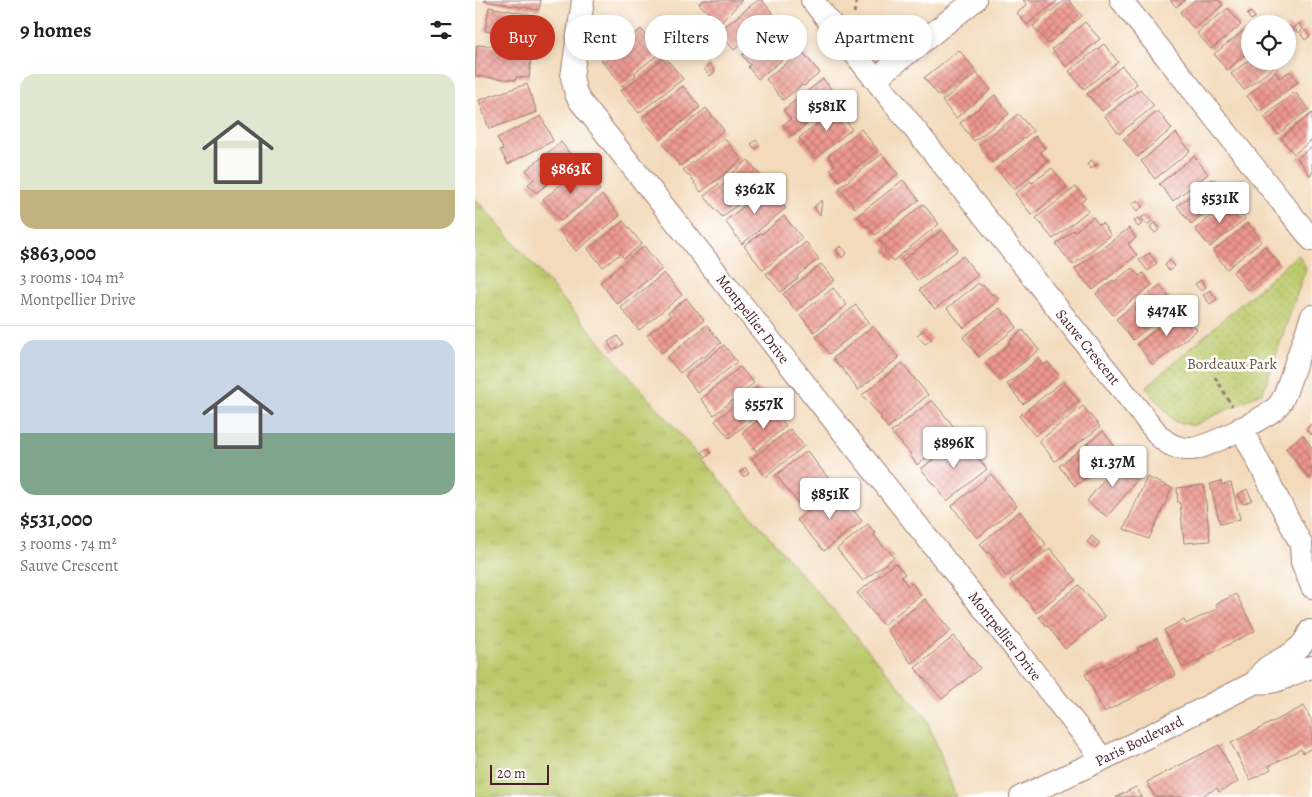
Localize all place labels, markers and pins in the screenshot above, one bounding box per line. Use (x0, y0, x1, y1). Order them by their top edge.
pin: $581K (792, 90, 862, 132)
pin: $863K (536, 152, 606, 195)
pin: $362K (720, 172, 790, 215)
pin: $531K (1185, 182, 1255, 224)
pin: $474K (1132, 294, 1202, 337)
pin: $557K (729, 388, 799, 430)
pin: $896K (919, 426, 989, 469)
pin: $1.37M (1072, 446, 1154, 488)
pin: $851K (795, 478, 865, 520)

